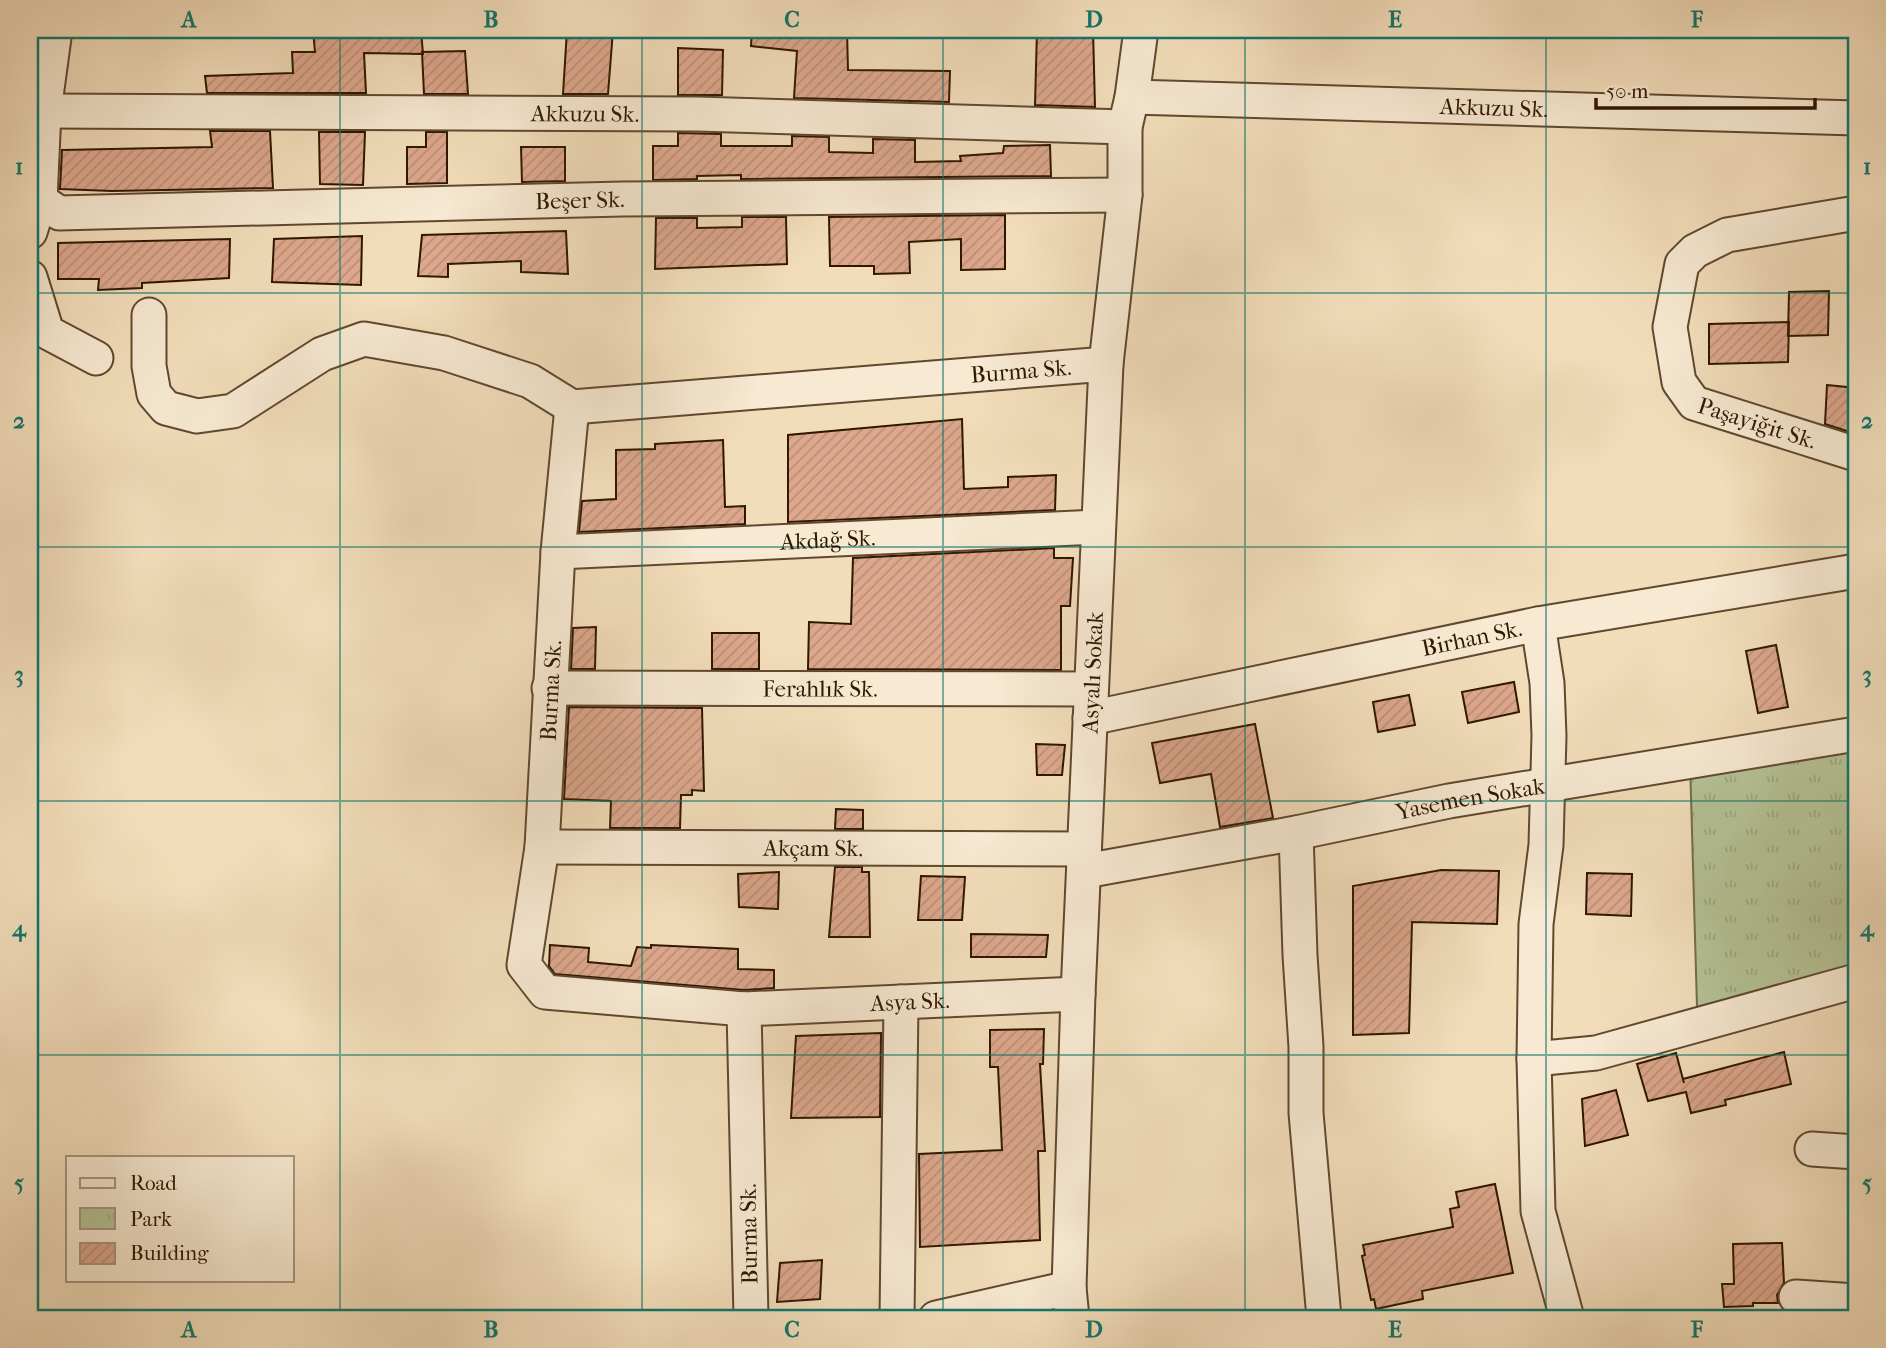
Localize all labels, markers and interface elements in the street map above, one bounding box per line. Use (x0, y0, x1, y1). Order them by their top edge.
text: A (180, 6, 198, 33)
text: B (484, 6, 499, 33)
text: C (784, 6, 800, 33)
text: D (1085, 6, 1103, 33)
text: E (1388, 6, 1402, 33)
text: F (1690, 6, 1704, 33)
scale bar (1596, 66, 1814, 110)
text: 50 m (1606, 79, 1649, 103)
street label: Akkuzu Sk. (1438, 92, 1548, 123)
street label: Akkuzu Sk. (530, 100, 639, 127)
text: 1 (15, 153, 23, 180)
text: 1 (1863, 153, 1871, 180)
street label: Beşer Sk. (535, 185, 625, 215)
street label: Burma Sk. (970, 353, 1072, 388)
street label: Paşayiğit Sk. (1695, 392, 1820, 454)
text: 2 (13, 407, 25, 434)
text: 2 (1861, 407, 1873, 434)
street label: Akdağ Sk. (778, 524, 876, 555)
street label: Asyalı Sokak (1076, 610, 1109, 735)
street label: Birhan Sk. (1419, 614, 1524, 662)
street label: Burma Sk. (534, 639, 567, 742)
text: 3 (14, 661, 24, 688)
text: 3 (1862, 661, 1872, 688)
street label: Ferahlık Sk. (762, 675, 878, 702)
street label: Yasemen Sokak (1392, 772, 1548, 825)
street label: Akçam Sk. (762, 834, 863, 862)
text: 4 (11, 915, 27, 942)
text: 4 (1859, 915, 1875, 942)
street label: Asya Sk. (869, 986, 950, 1017)
legend (66, 1156, 294, 1282)
text: 5 (14, 1169, 24, 1196)
text: 5 (1862, 1169, 1872, 1196)
text: Road (130, 1171, 177, 1195)
street label: Burma Sk. (735, 1183, 763, 1285)
text: Park (130, 1207, 172, 1231)
text: Building (130, 1241, 209, 1265)
text: A (180, 1316, 198, 1343)
text: B (484, 1316, 499, 1343)
text: C (784, 1316, 800, 1343)
text: D (1085, 1316, 1103, 1343)
text: E (1388, 1316, 1402, 1343)
text: F (1690, 1316, 1704, 1343)

